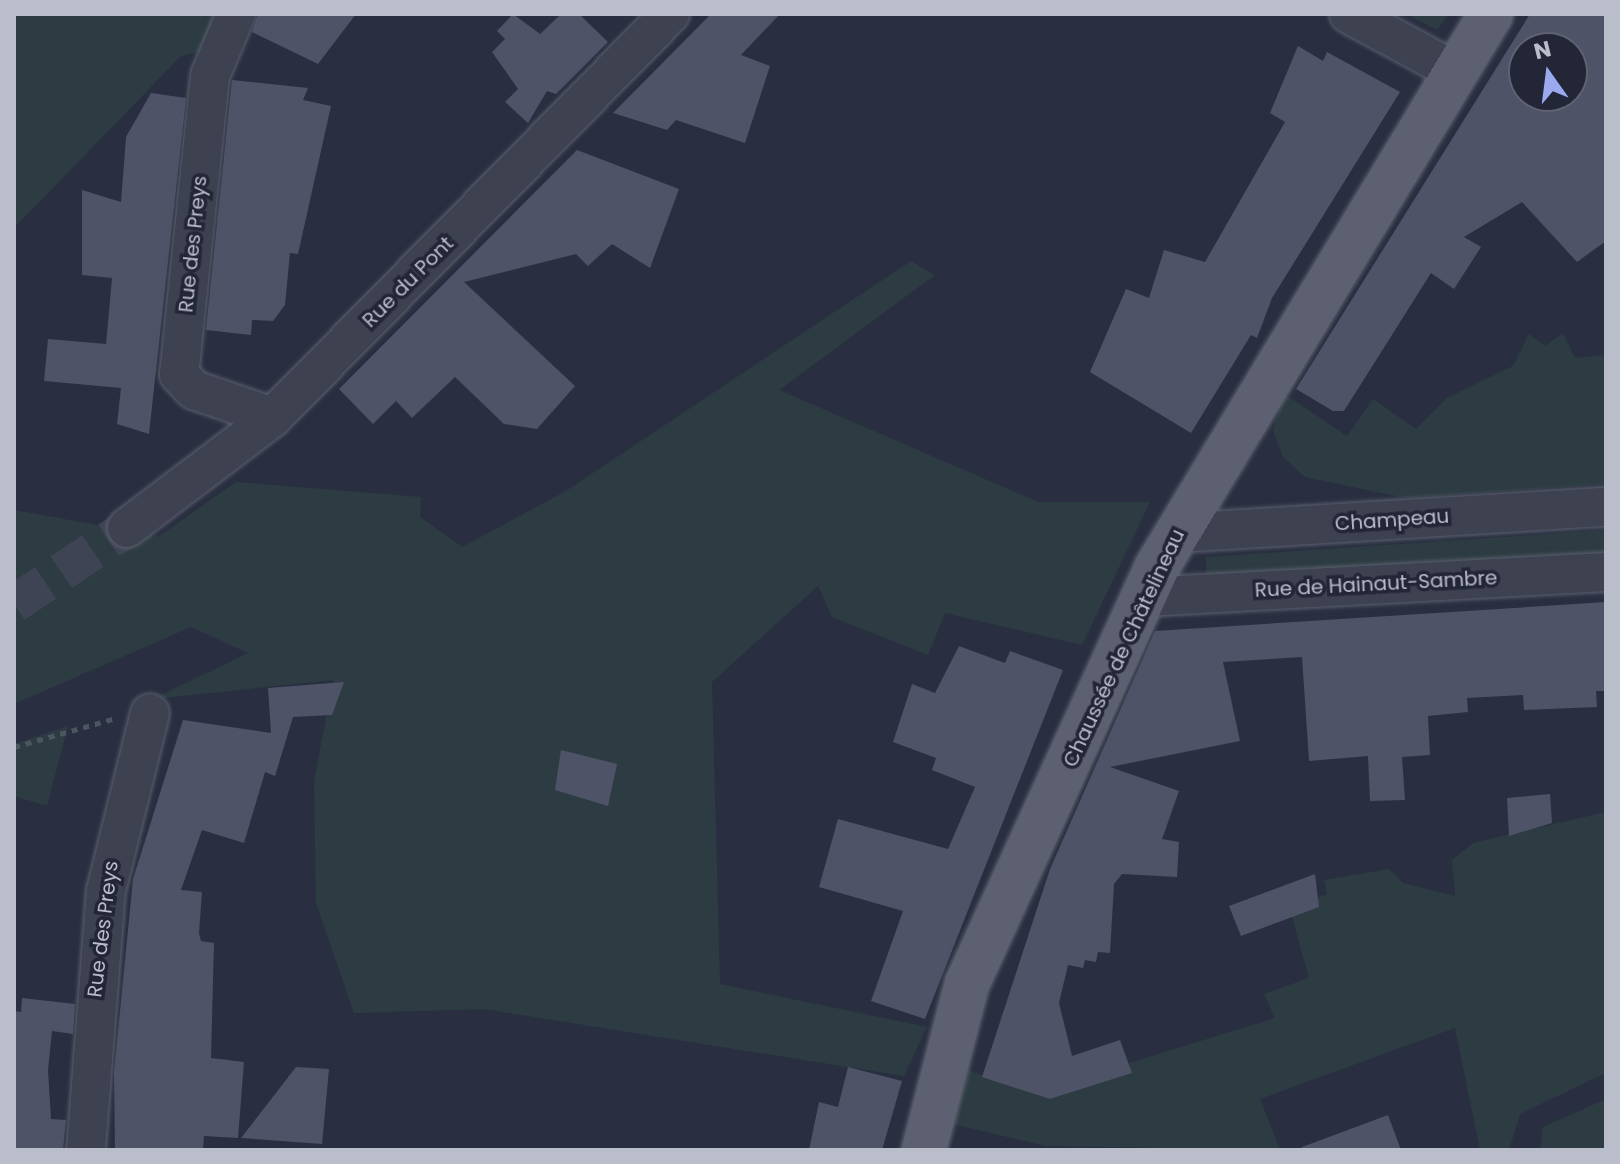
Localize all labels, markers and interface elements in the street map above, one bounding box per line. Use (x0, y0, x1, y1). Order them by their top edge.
north arrow (1508, 32, 1588, 112)
text: N (1531, 33, 1554, 67)
street label: Rue des Preys (174, 174, 212, 314)
street label: Rue du Pont (358, 232, 458, 332)
street label: Champeau (1334, 504, 1450, 536)
street label: Chaussée de Châtelineau (1058, 525, 1190, 771)
street label: Rue de Hainaut-Sambre (1254, 566, 1498, 602)
street label: Rue des Preys (83, 859, 123, 999)

